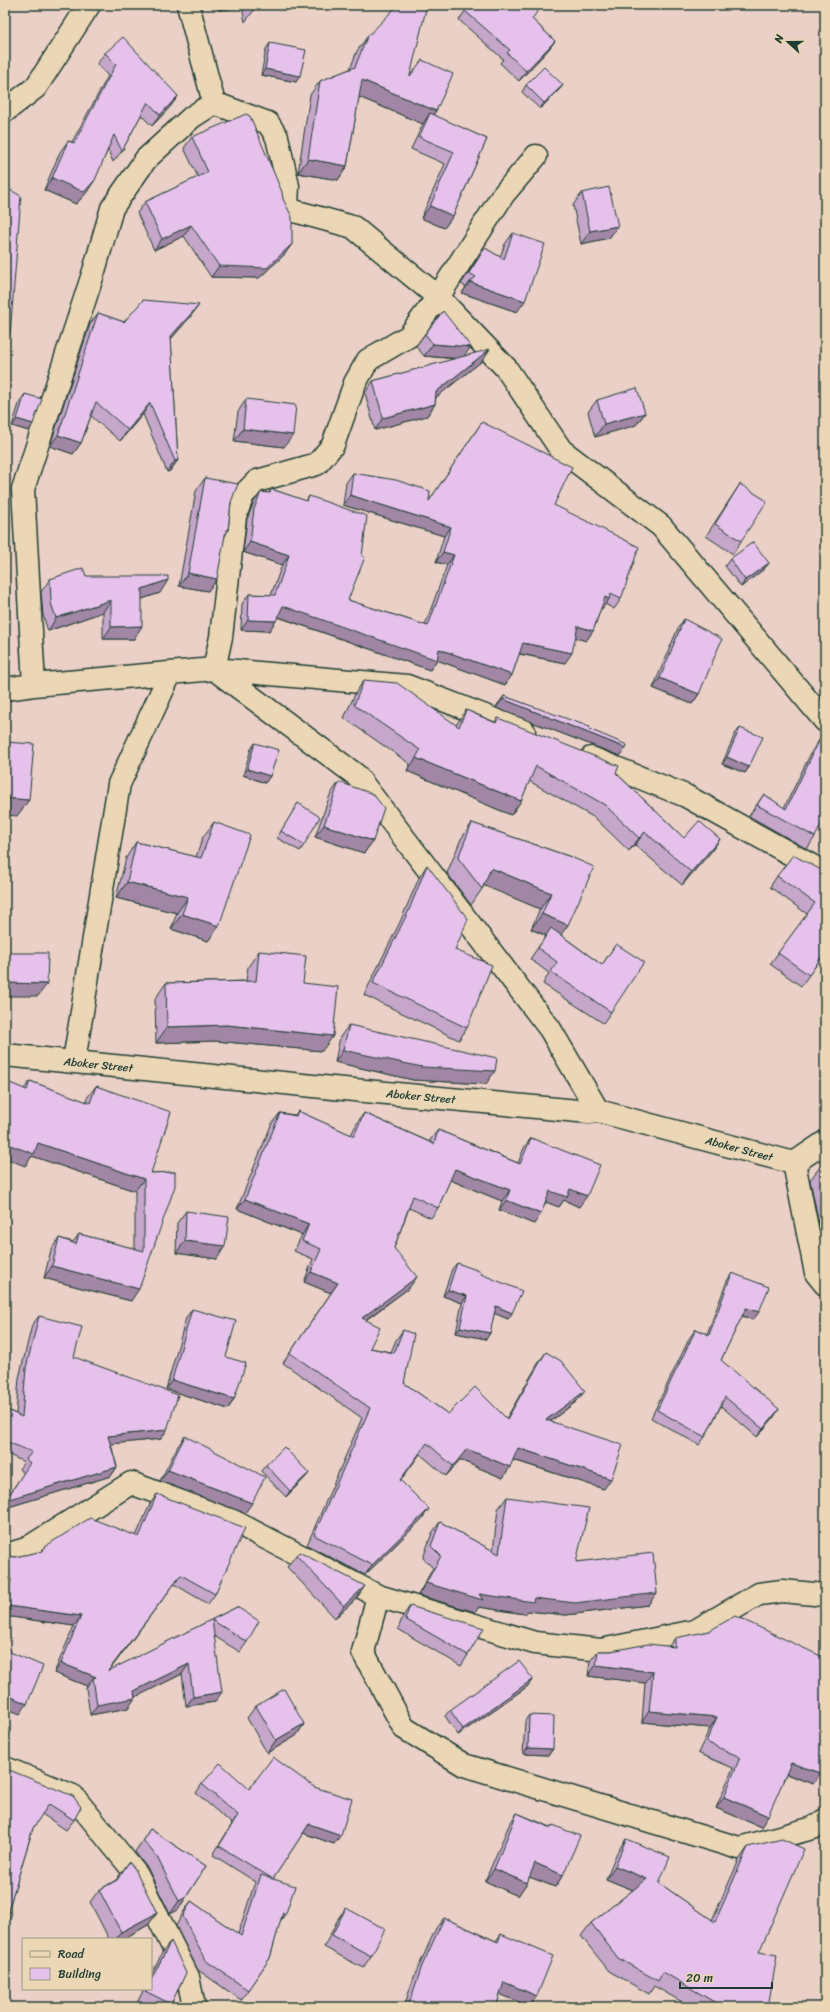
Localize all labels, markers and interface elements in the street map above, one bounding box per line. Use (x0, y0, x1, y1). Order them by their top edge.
north arrow (768, 22, 808, 62)
text: N (769, 31, 790, 46)
street label: Aboker Street (62, 1052, 135, 1078)
street label: Aboker Street (384, 1084, 457, 1109)
street label: Aboker Street (702, 1131, 776, 1167)
legend (22, 1938, 152, 1990)
text: Road (58, 1943, 85, 1965)
text: Building (58, 1963, 101, 1985)
scale bar (680, 1964, 772, 1990)
text: 20 m (686, 1967, 713, 1989)

